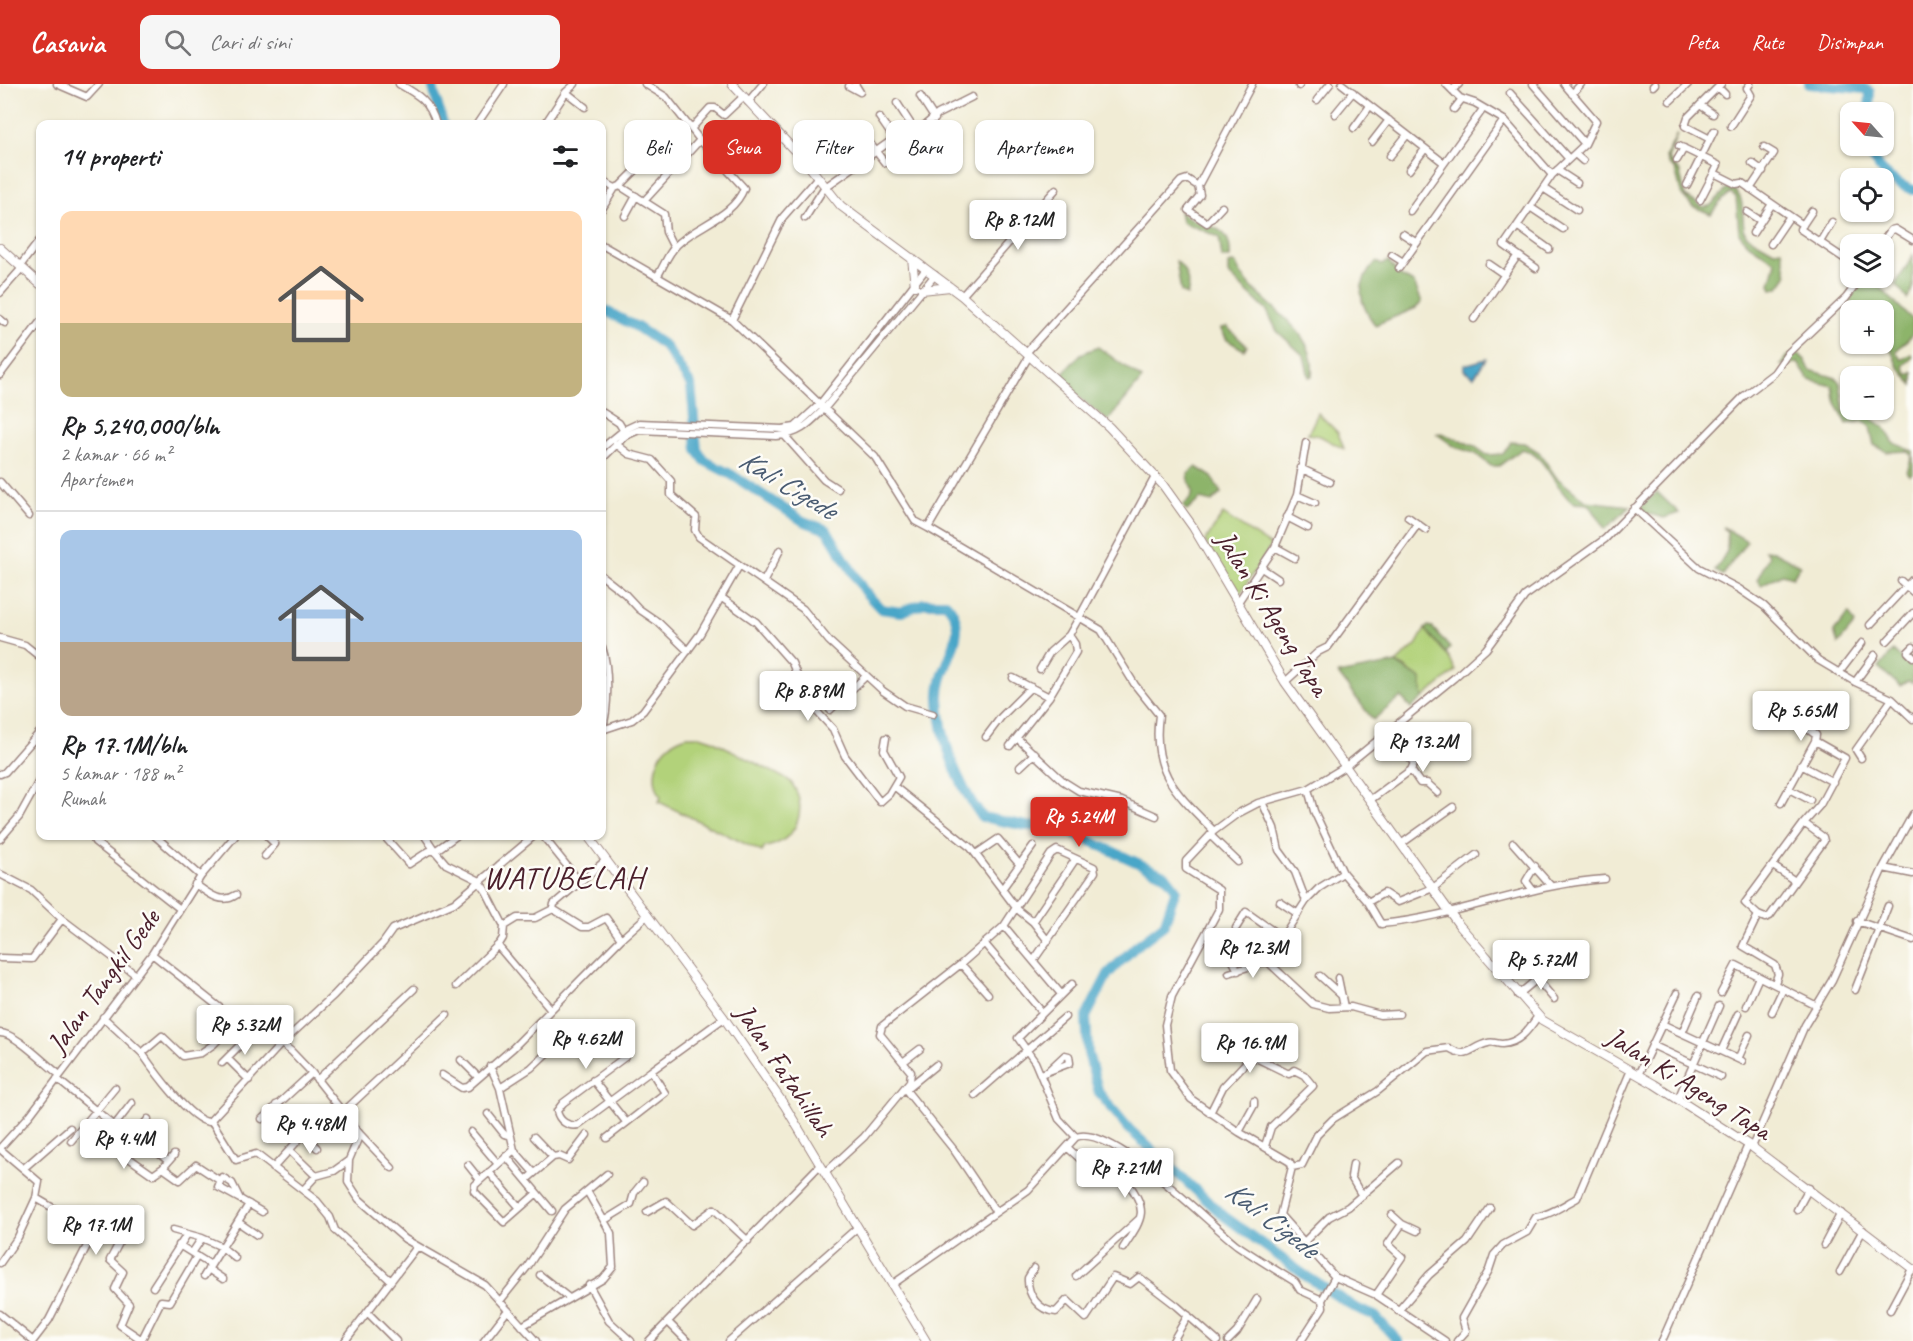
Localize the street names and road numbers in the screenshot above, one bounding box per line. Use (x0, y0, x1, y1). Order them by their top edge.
street label: Jalan Ki Ageng Tapa (1207, 522, 1339, 704)
street label: Jalan Tangkil Gede (38, 901, 168, 1062)
street label: Jalan Fatahillah (727, 995, 843, 1145)
street label: Jalan Ki Ageng Tapa (1598, 1017, 1780, 1149)

